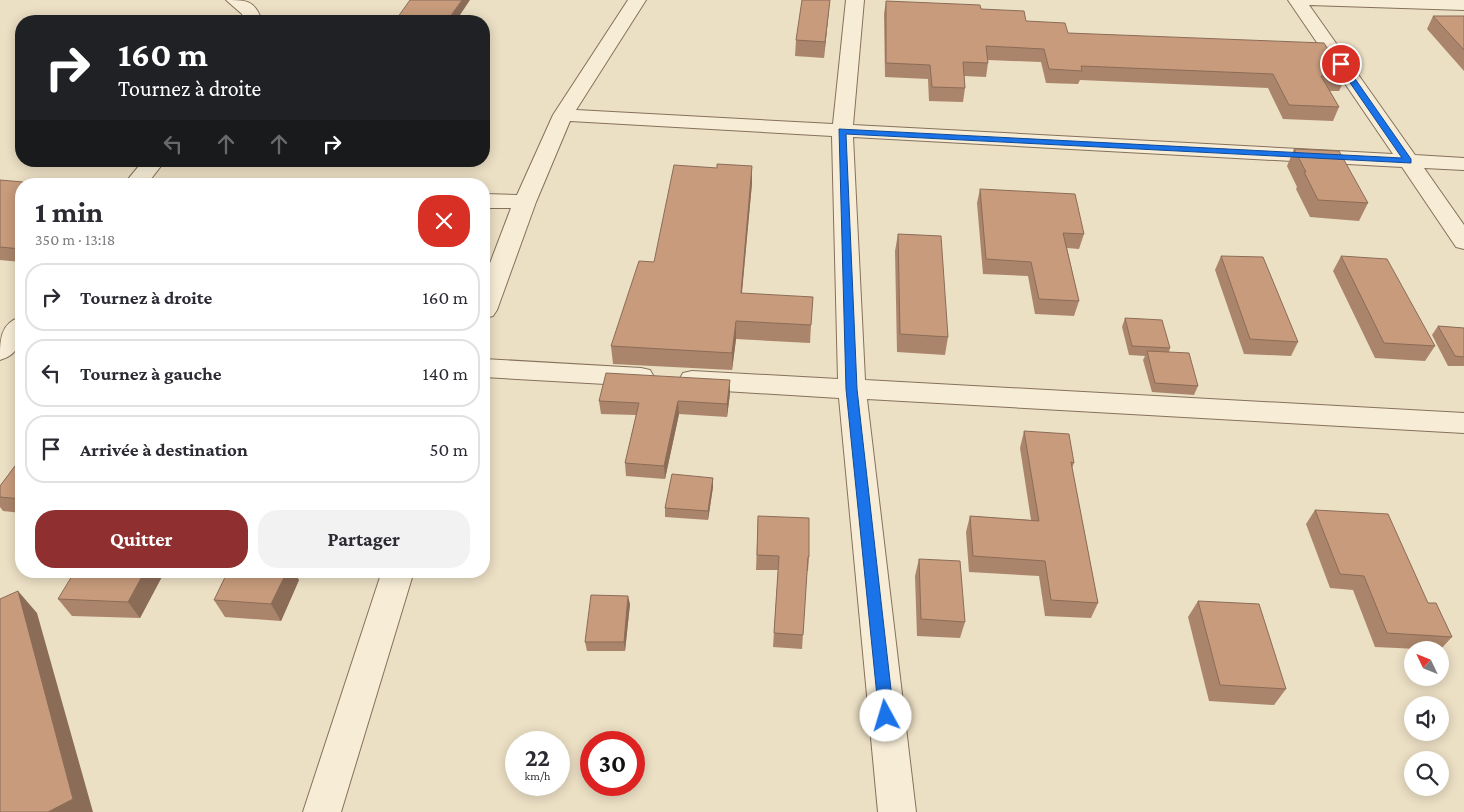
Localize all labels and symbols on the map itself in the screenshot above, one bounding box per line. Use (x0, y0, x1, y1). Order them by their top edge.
pin (1320, 43, 1362, 85)
north arrow (1404, 641, 1449, 686)
position arrow (859, 689, 911, 741)
speed limit sign: 30 (580, 731, 645, 796)

